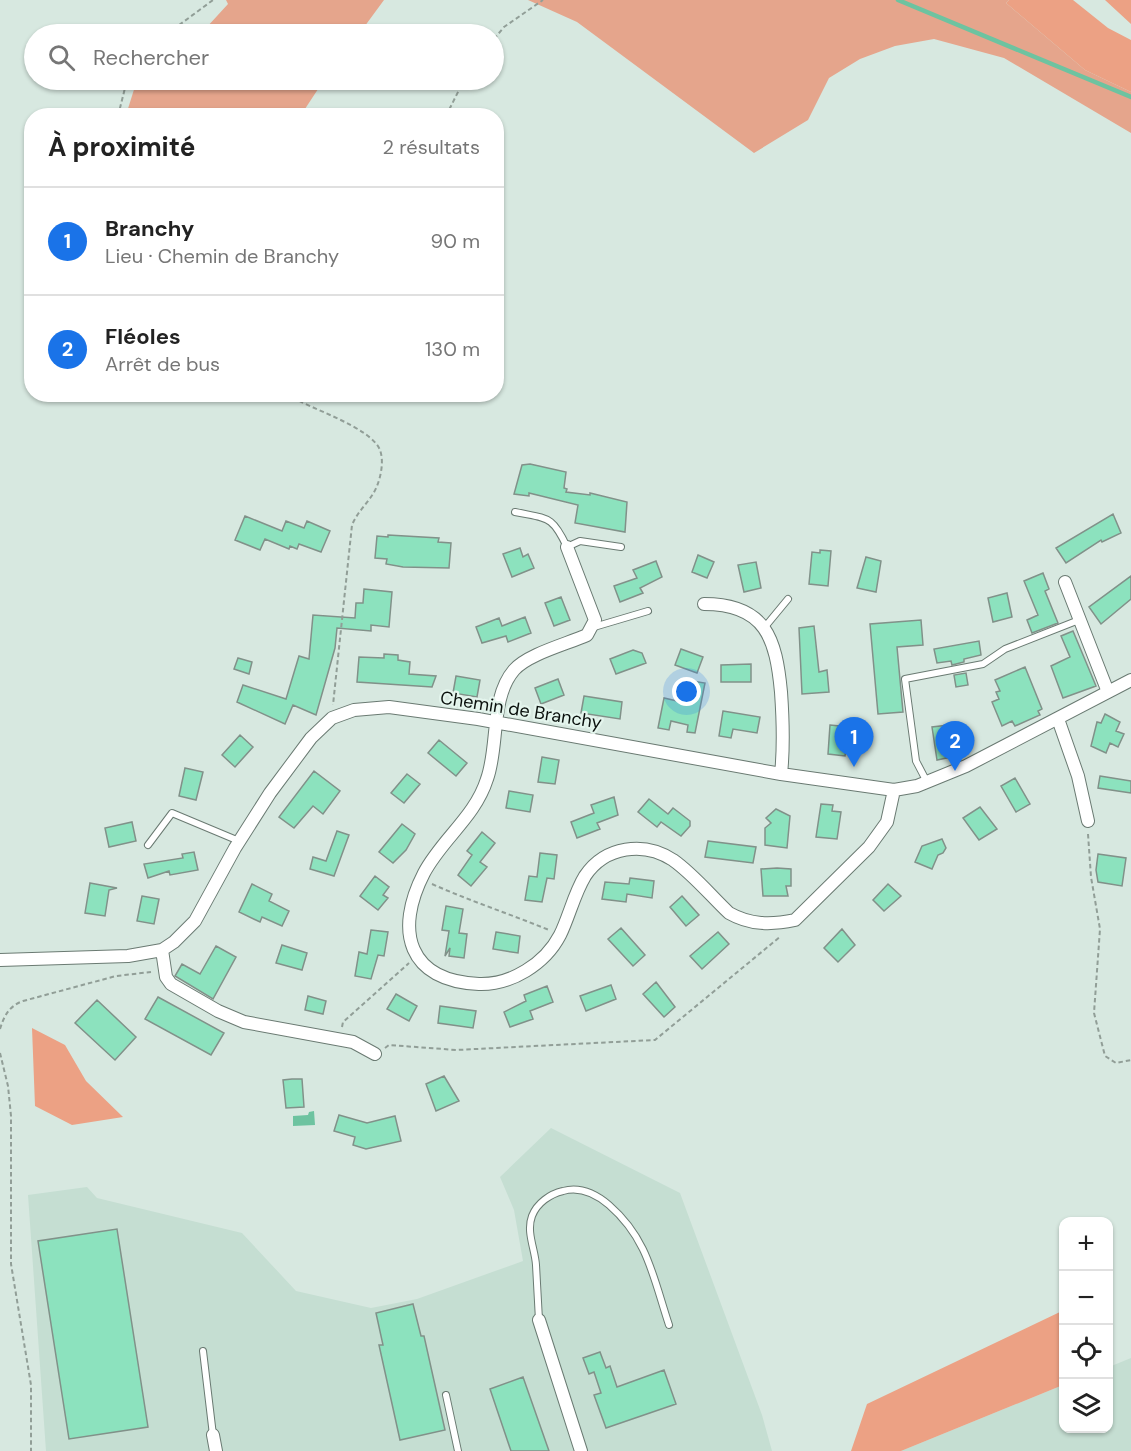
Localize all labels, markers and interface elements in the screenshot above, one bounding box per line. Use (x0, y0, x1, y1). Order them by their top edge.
search box (24, 24, 504, 90)
icon: search (45, 41, 78, 74)
text: Rechercher (93, 43, 209, 72)
text: À proximité (48, 130, 195, 164)
text: 2 résultats (383, 134, 480, 160)
text: Branchy (105, 214, 194, 243)
text: 1 (64, 228, 71, 254)
text: 90 m (431, 228, 480, 254)
text: Lieu · Chemin de Branchy (105, 243, 339, 269)
text: Fléoles (105, 322, 181, 351)
text: 2 (62, 336, 73, 362)
text: 130 m (425, 336, 480, 362)
text: Arrêt de bus (105, 351, 220, 377)
your location (672, 677, 701, 706)
street label: Chemin de Branchy (438, 685, 604, 735)
pin: 1 (834, 718, 874, 767)
pin: 2 (936, 722, 974, 771)
map controls (1059, 1217, 1113, 1433)
button: + (1059, 1217, 1113, 1271)
button: − (1059, 1271, 1113, 1325)
button: locate (1059, 1325, 1113, 1379)
button: layers (1059, 1379, 1113, 1433)

